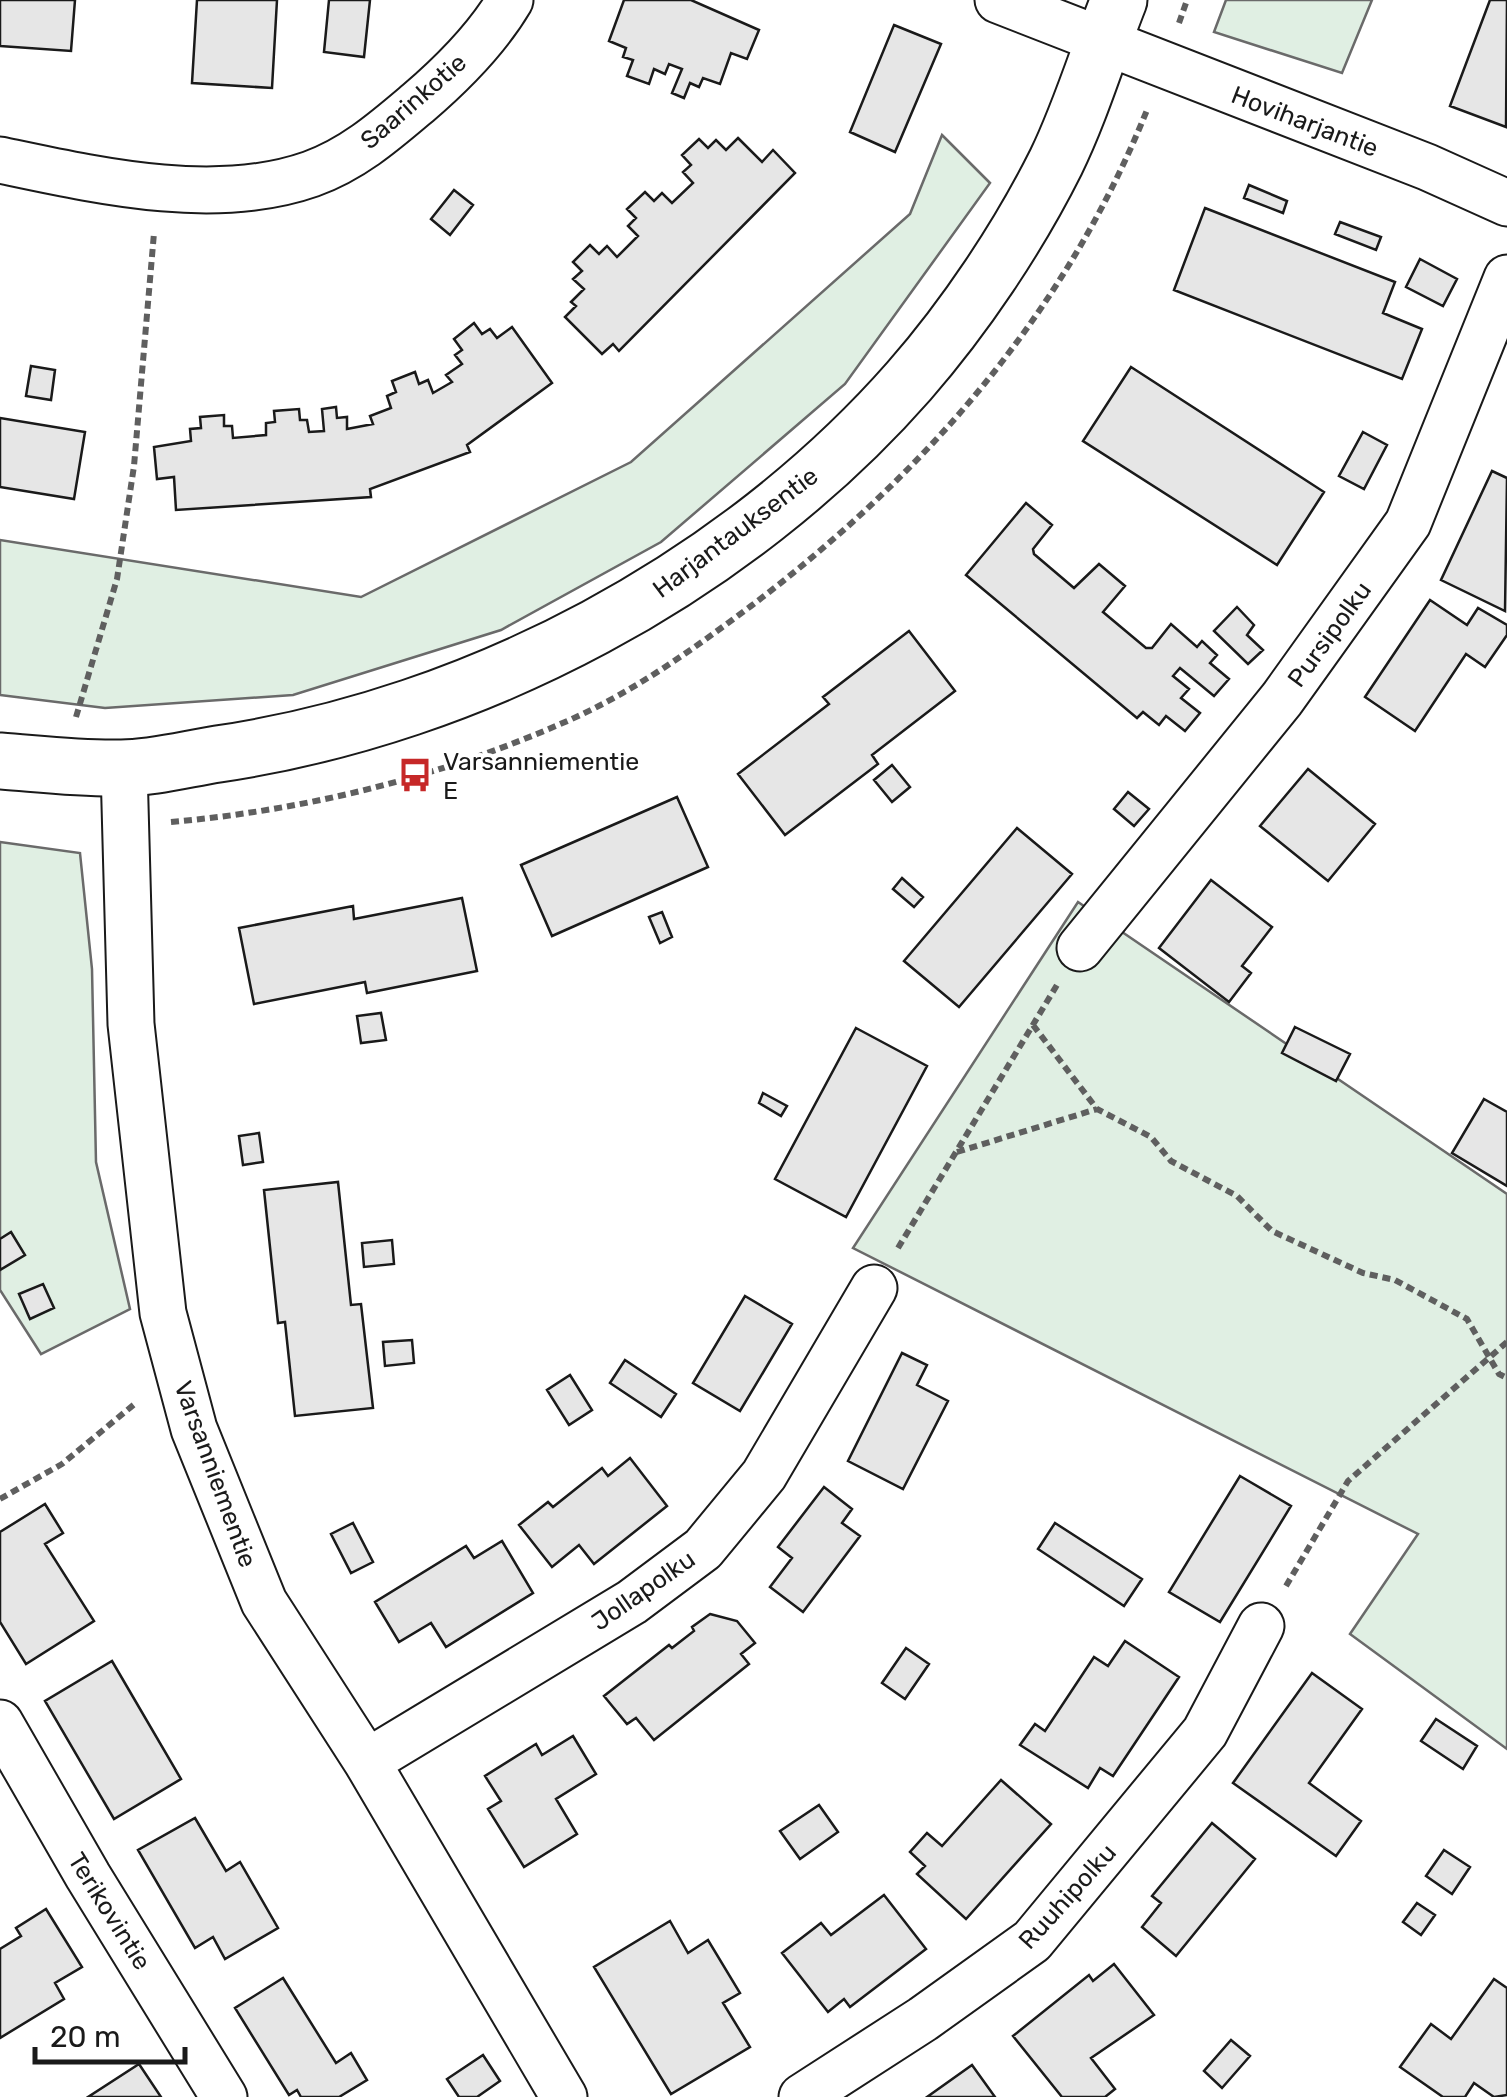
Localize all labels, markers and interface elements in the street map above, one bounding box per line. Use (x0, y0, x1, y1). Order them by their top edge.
street label: Saarinkotie (355, 48, 472, 155)
street label: Hoviharjantie (1227, 80, 1382, 163)
street label: Harjantauksentie (647, 461, 824, 604)
street label: Pursipolku (1282, 576, 1377, 692)
place label: Varsanniementie E (443, 747, 639, 805)
bus stop icon: Varsanniementie E (396, 756, 434, 794)
street label: Varsanniementie (168, 1377, 263, 1571)
street label: Jollapolku (586, 1544, 701, 1637)
street label: Ruuhipolku (1013, 1838, 1122, 1955)
street label: Terikovintie (62, 1847, 157, 1975)
scale bar (35, 2002, 185, 2064)
text: 20 m (50, 2019, 121, 2055)

